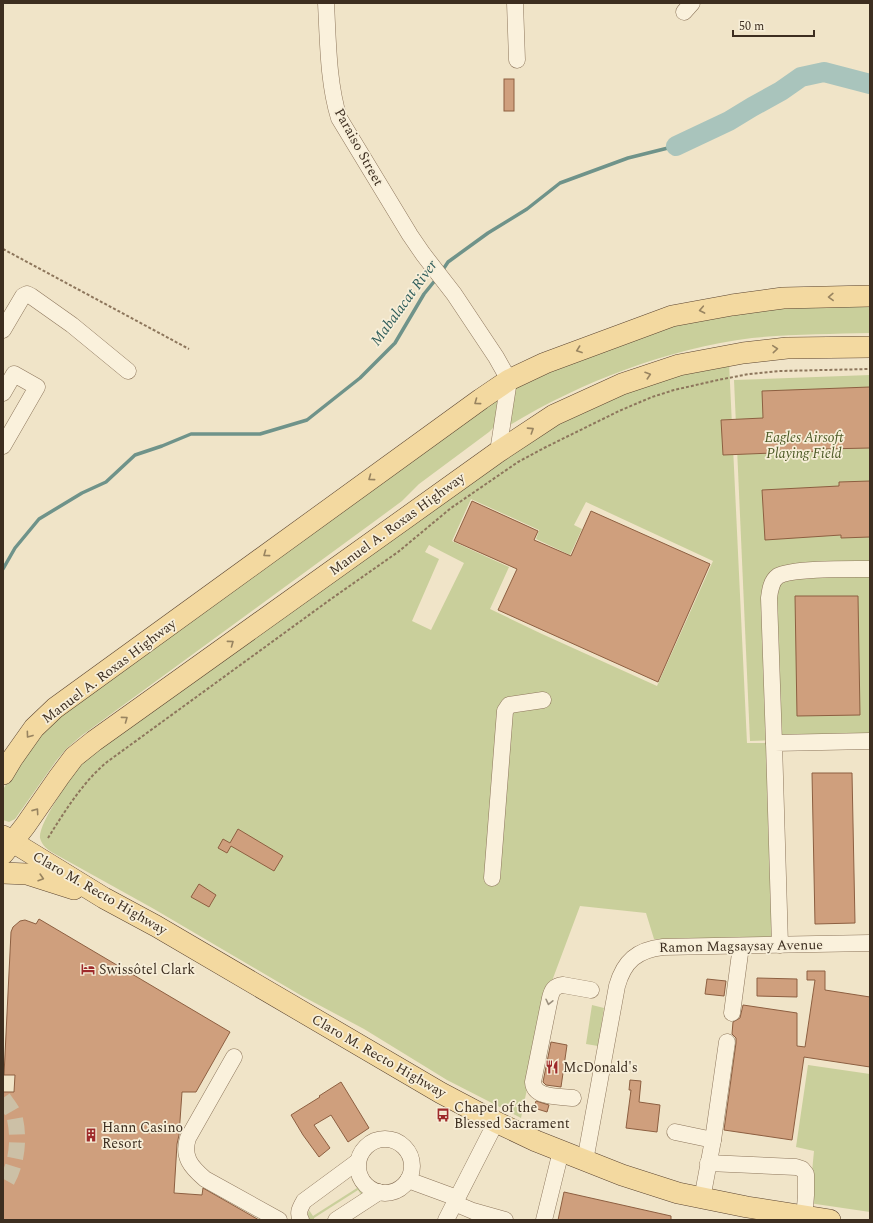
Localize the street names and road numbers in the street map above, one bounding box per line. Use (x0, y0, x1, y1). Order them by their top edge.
street label: Paraiso Street (329, 104, 389, 190)
street label: Manuel A. Roxas Highway (325, 467, 470, 581)
street label: Manuel A. Roxas Highway (37, 613, 182, 729)
street label: Claro M. Recto Highway (29, 846, 172, 941)
street label: Ramon Magsaysay Avenue (659, 934, 823, 958)
street label: Claro M. Recto Highway (308, 1009, 451, 1104)

